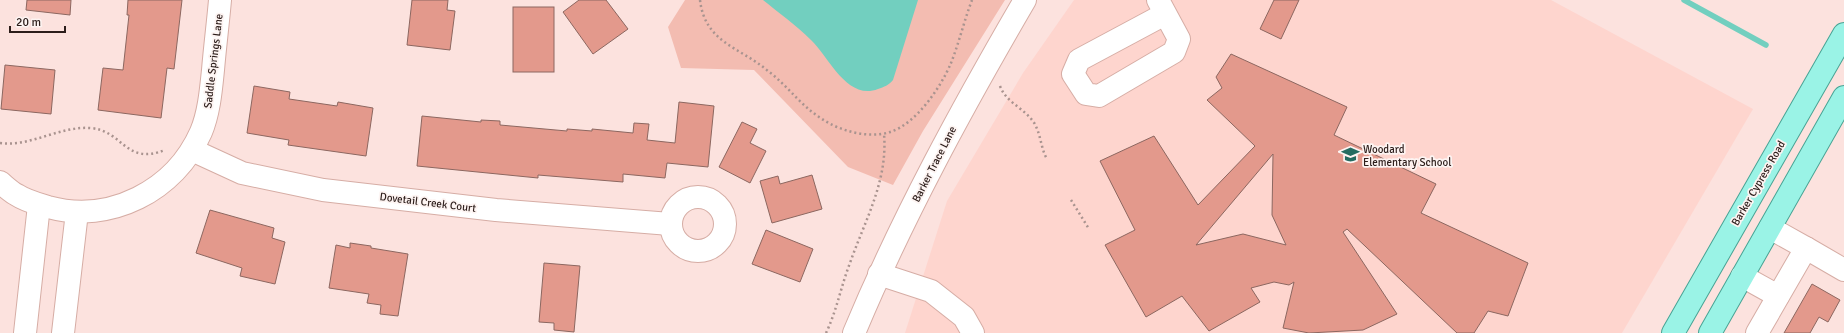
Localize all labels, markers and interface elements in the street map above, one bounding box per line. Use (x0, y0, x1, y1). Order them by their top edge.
scale bar (10, 8, 65, 34)
street label: Saddle Springs Lane (201, 13, 226, 109)
text: 20 m (16, 15, 41, 30)
street label: Barker Trace Lane (910, 124, 959, 204)
street label: Barker Cypress Road (1729, 138, 1788, 228)
place label: Woodard Elementary School (1363, 143, 1451, 169)
school or university icon: Woodard Elementary School (1340, 145, 1360, 165)
street label: Dovetail Creek Court (379, 190, 477, 215)

